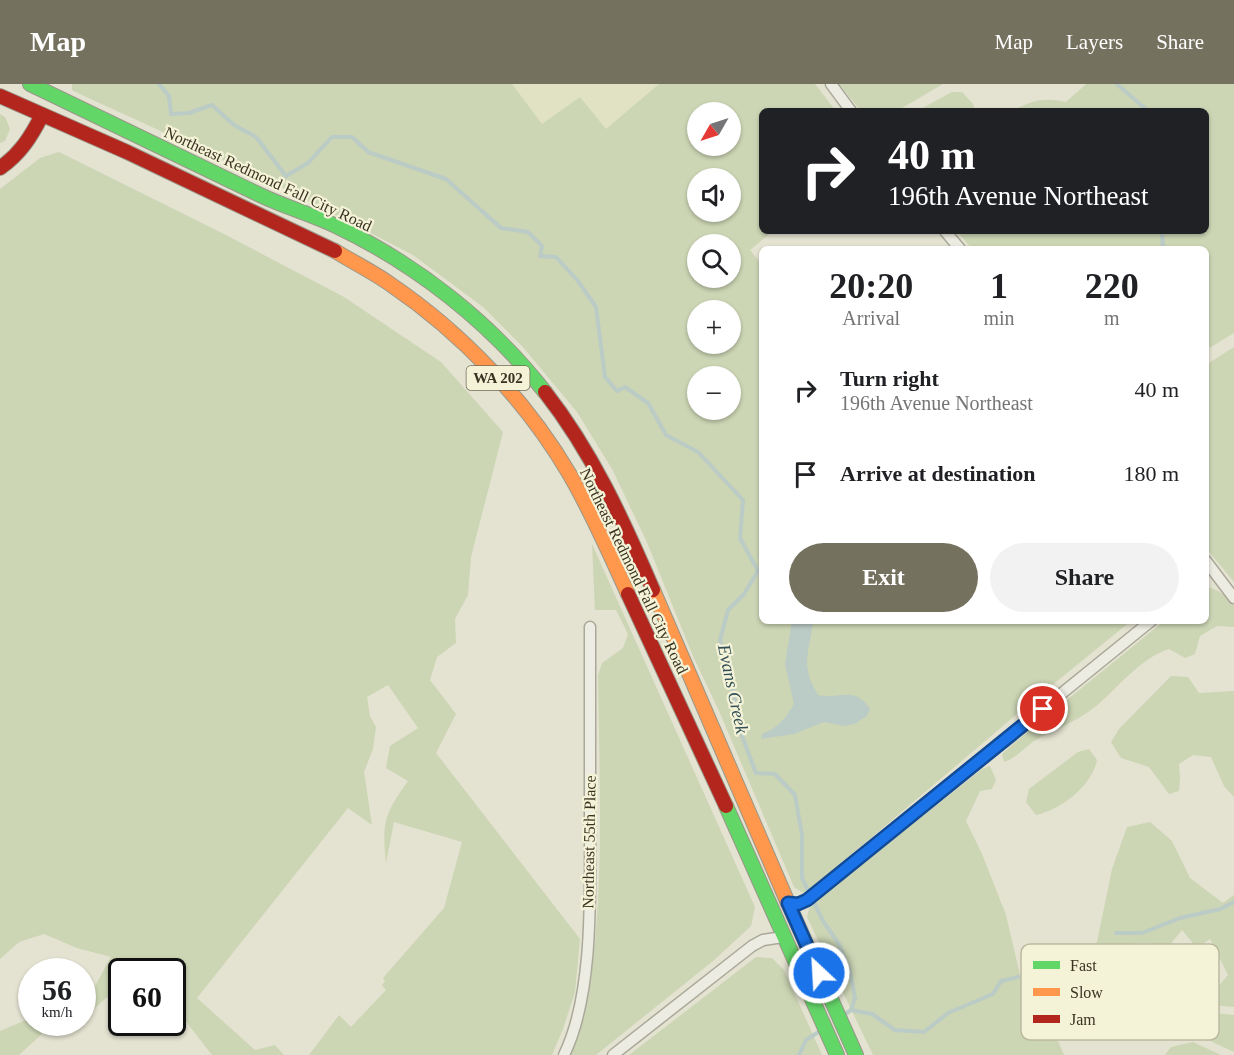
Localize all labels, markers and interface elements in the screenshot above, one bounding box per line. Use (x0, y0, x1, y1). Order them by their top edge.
text: Map (30, 26, 86, 57)
text: Map (995, 30, 1033, 54)
text: Layers (1066, 30, 1123, 54)
text: Share (1156, 30, 1204, 54)
north arrow (687, 102, 741, 156)
map controls (687, 102, 741, 420)
street label: Northeast Redmond Fall City Road (161, 123, 374, 236)
icon: right (789, 132, 867, 210)
text: 40 m (888, 132, 976, 178)
button: sound (687, 168, 741, 222)
text: 196th Avenue Northeast (888, 181, 1148, 211)
button: search (687, 234, 741, 288)
text: 20:20 (829, 266, 913, 306)
text: 1 (990, 266, 1008, 306)
text: 220 (1085, 266, 1139, 306)
button: + (687, 300, 741, 354)
text: Arrival (842, 307, 900, 329)
text: min (983, 307, 1015, 329)
text: m (1104, 307, 1120, 329)
road number: WA 202 (466, 366, 530, 390)
button: − (687, 366, 741, 420)
text: Turn right (840, 366, 939, 391)
icon: right (789, 374, 822, 407)
text: 40 m (1134, 377, 1179, 402)
text: 196th Avenue Northeast (840, 392, 1033, 414)
icon: arrive (789, 458, 822, 491)
text: Arrive at destination (840, 461, 1036, 486)
text: 180 m (1123, 461, 1179, 486)
street label: Northeast Redmond Fall City Road (576, 465, 691, 677)
button: Exit (789, 543, 978, 612)
button: Share (990, 543, 1179, 612)
water label: Evans Creek (714, 642, 752, 736)
pin (1017, 683, 1068, 734)
icon: arrive (1026, 692, 1059, 725)
street label: Northeast 55th Place (579, 775, 599, 909)
position arrow (787, 941, 851, 1005)
legend (1021, 944, 1219, 1040)
text: Fast (1070, 957, 1097, 974)
speed limit sign: 60 (108, 958, 186, 1036)
text: 56 (42, 973, 72, 1006)
text: Slow (1070, 984, 1103, 1001)
text: km/h (42, 1004, 72, 1020)
text: Jam (1070, 1011, 1096, 1028)

